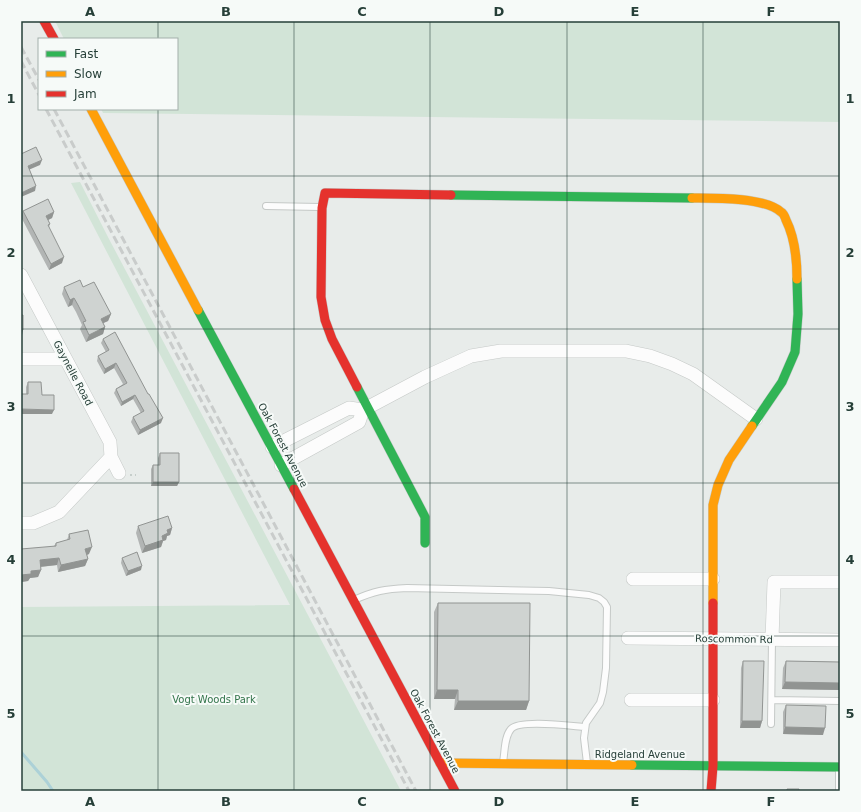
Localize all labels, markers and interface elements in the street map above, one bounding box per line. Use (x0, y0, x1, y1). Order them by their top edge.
text: A (85, 4, 95, 19)
text: B (221, 4, 231, 19)
text: C (357, 4, 367, 19)
text: D (494, 4, 505, 19)
text: E (631, 4, 639, 19)
text: F (767, 4, 775, 19)
legend (38, 38, 178, 110)
text: Fast (74, 47, 98, 61)
text: Slow (74, 67, 102, 81)
text: Jam (73, 87, 97, 101)
text: 1 (6, 91, 16, 106)
text: 1 (845, 91, 855, 106)
text: 2 (6, 245, 16, 260)
text: 2 (845, 245, 855, 260)
street label: Gaynelle Road (51, 339, 95, 407)
text: 3 (6, 399, 16, 414)
text: 3 (845, 399, 855, 414)
street label: Oak Forest Avenue (256, 401, 310, 489)
text: 4 (6, 552, 16, 567)
text: 4 (845, 552, 855, 567)
street label: Roscommon Rd (695, 633, 773, 645)
street label: Oak Forest Avenue (408, 687, 462, 775)
park label: Vogt Woods Park (172, 694, 256, 705)
text: 5 (6, 706, 16, 721)
text: 5 (845, 706, 855, 721)
street label: Ridgeland Avenue (595, 749, 685, 760)
text: A (85, 794, 95, 809)
text: B (221, 794, 231, 809)
text: C (357, 794, 367, 809)
text: D (494, 794, 505, 809)
text: E (631, 794, 639, 809)
text: F (767, 794, 775, 809)

